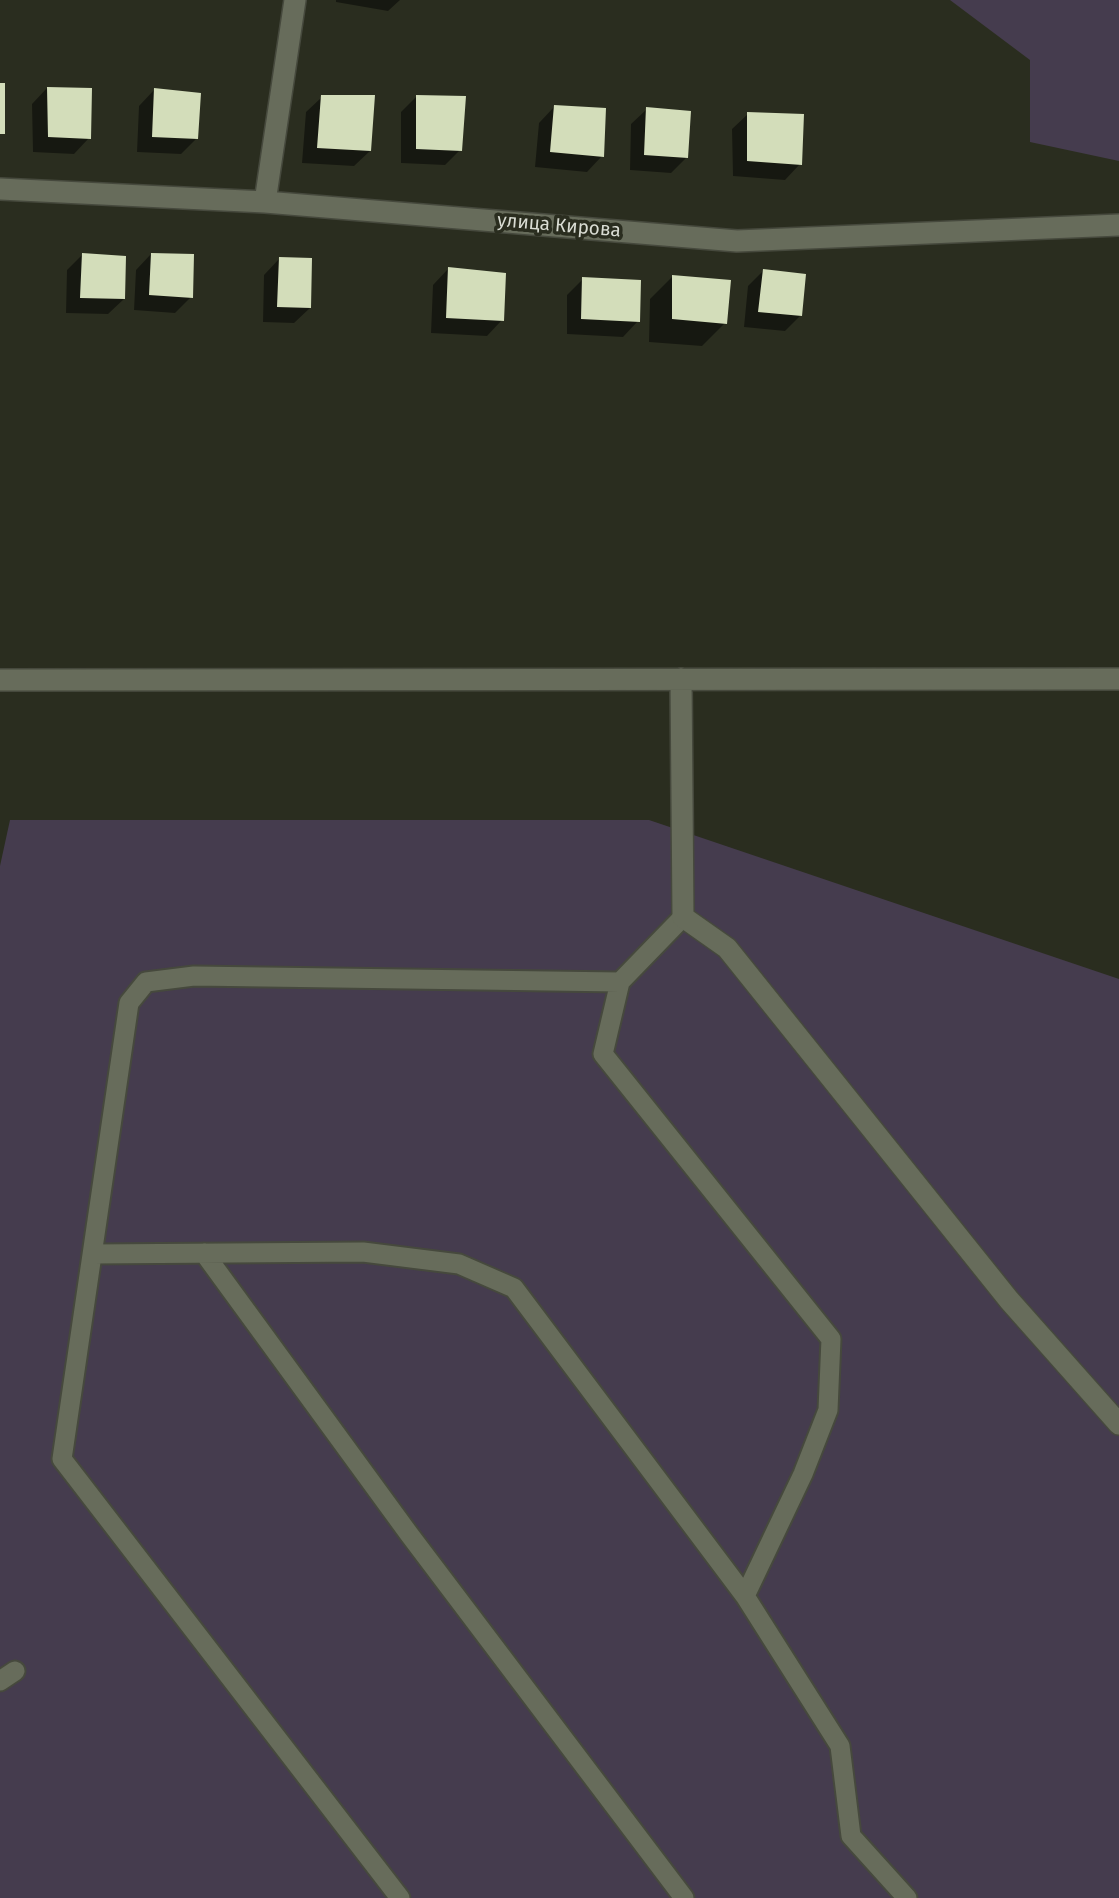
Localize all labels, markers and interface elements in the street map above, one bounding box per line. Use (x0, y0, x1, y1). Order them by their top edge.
street label: улица Кирова (496, 209, 622, 243)

